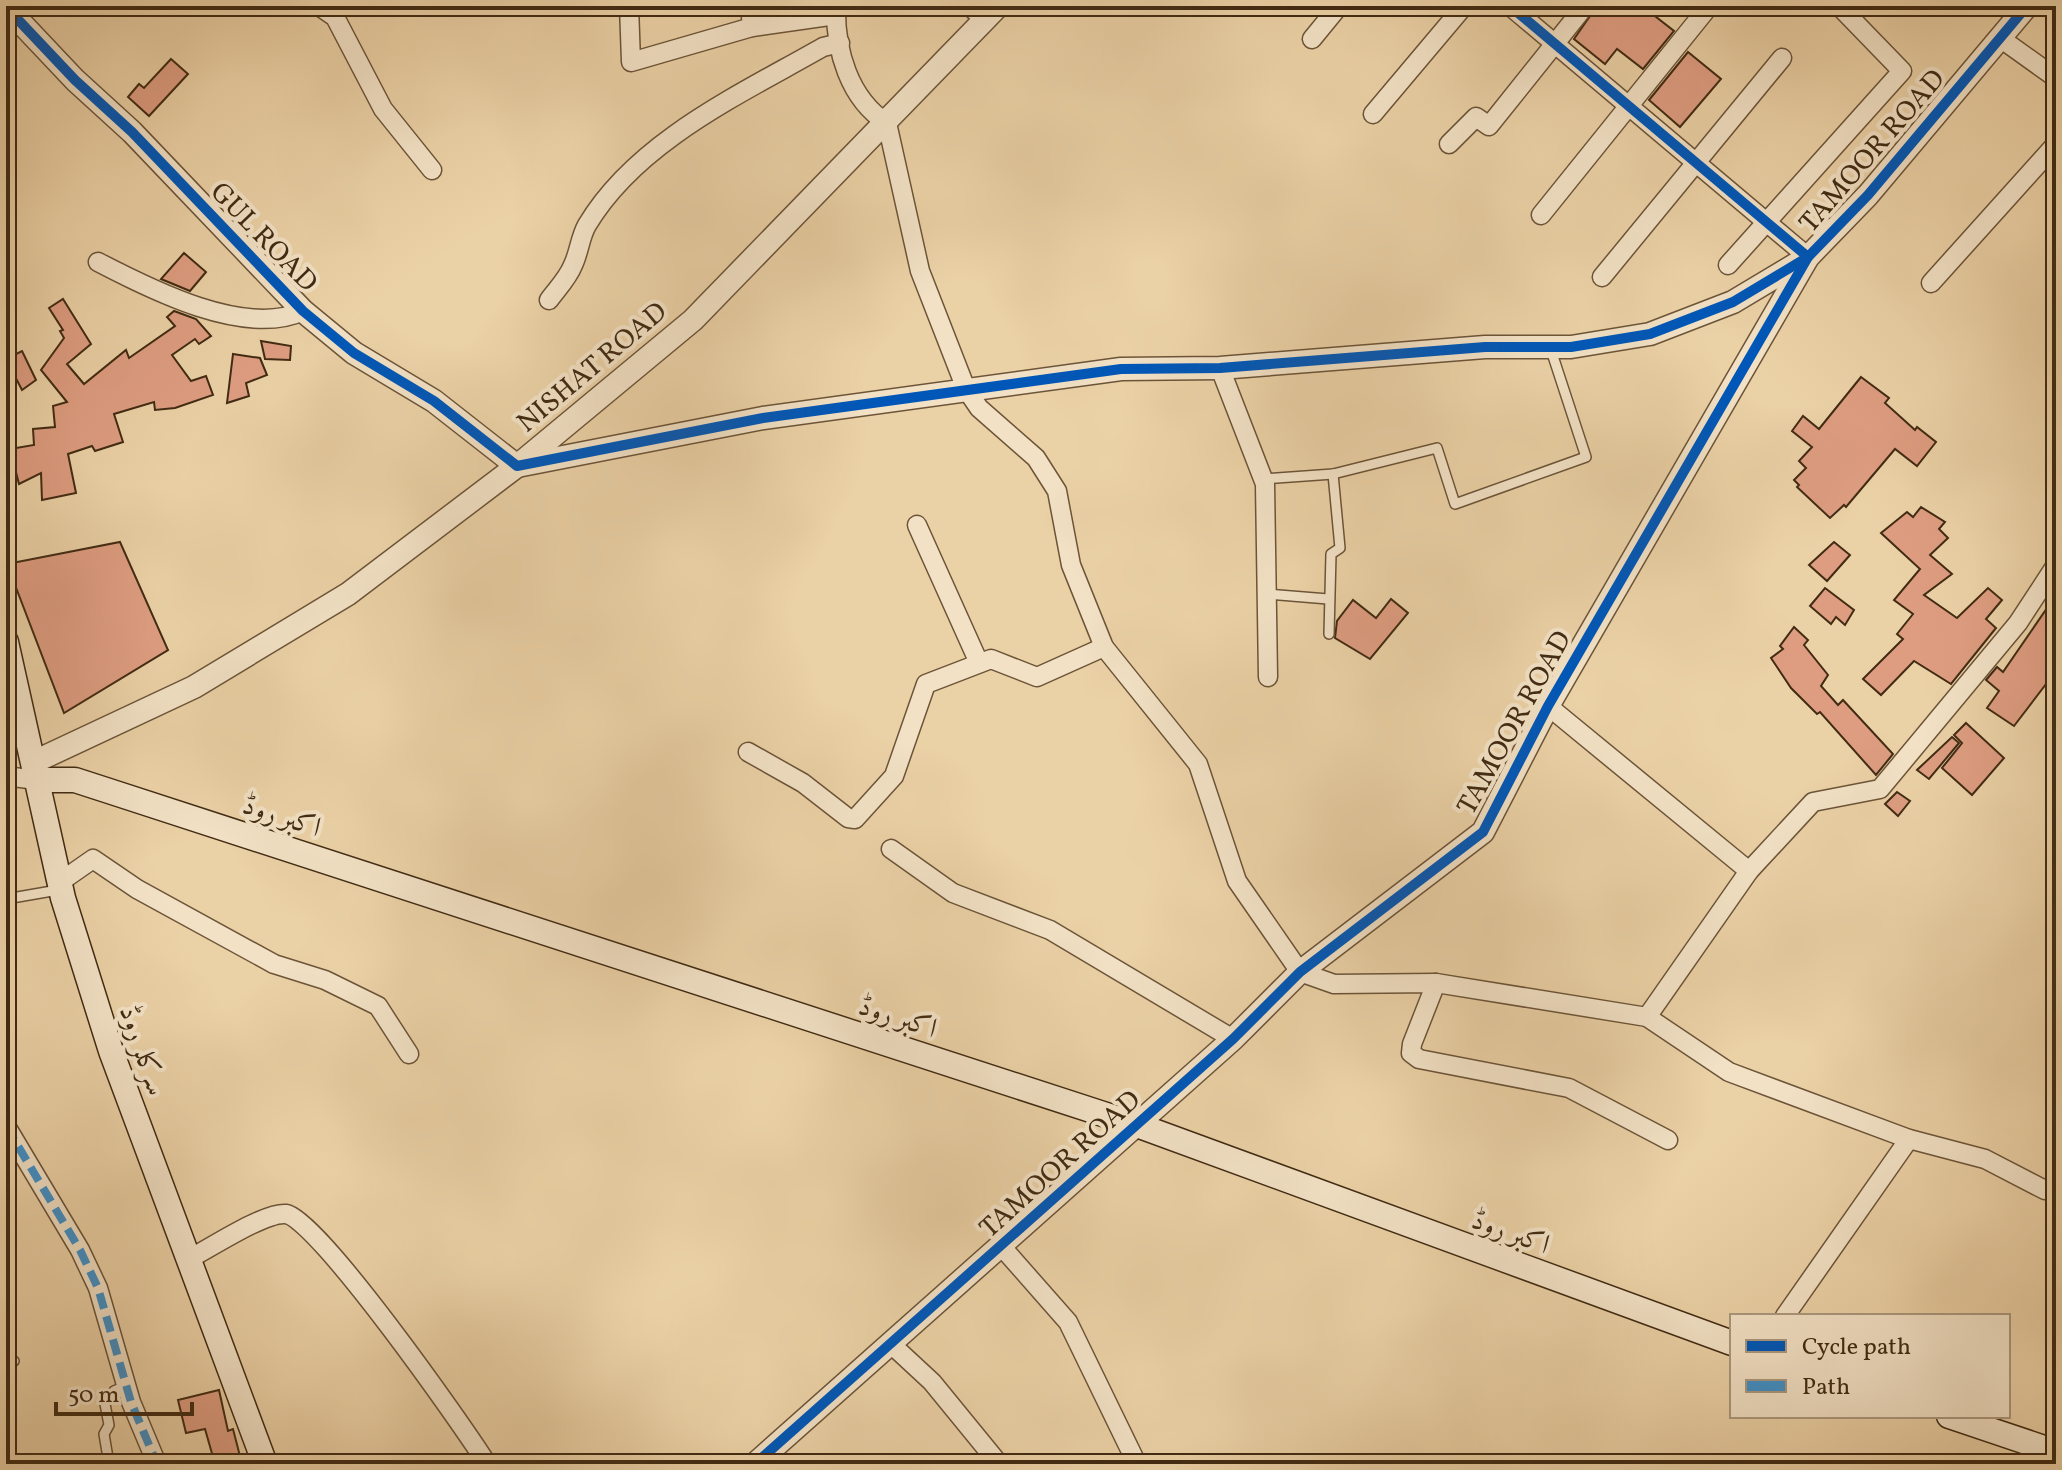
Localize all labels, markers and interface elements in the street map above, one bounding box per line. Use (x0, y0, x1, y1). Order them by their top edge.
street label: TAMOOR ROAD (1791, 61, 1955, 242)
street label: GUL ROAD (201, 174, 326, 302)
street label: NISHAT ROAD (509, 293, 676, 442)
street label: TAMOOR ROAD (1448, 624, 1582, 822)
street label: اکبر روڈ (237, 786, 326, 848)
street label: اکبر روڈ (853, 987, 942, 1049)
street label: سرکلر روڈ (108, 1000, 175, 1101)
street label: TAMOOR ROAD (971, 1082, 1150, 1248)
street label: اکبر روڈ (1466, 1201, 1555, 1265)
legend (1730, 1314, 2010, 1418)
text: Cycle path (1802, 1331, 1911, 1365)
scale bar (56, 1366, 192, 1416)
text: Path (1802, 1371, 1850, 1405)
text: 50 m (68, 1379, 120, 1413)

